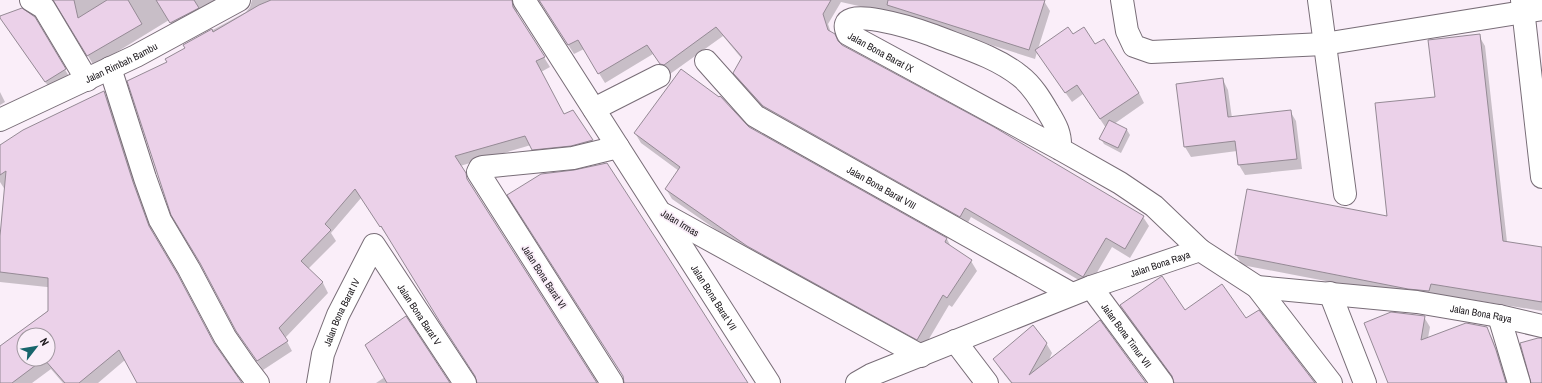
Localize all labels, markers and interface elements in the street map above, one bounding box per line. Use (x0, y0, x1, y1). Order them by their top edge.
street label: Jalan Bona Barat IX (846, 29, 917, 75)
street label: Jalan Rimbah Bambu (83, 39, 159, 86)
street label: Jalan Bona Barat VIII (845, 162, 919, 212)
street label: Jalan Irmas (658, 207, 702, 239)
street label: Jalan Bona Barat VI (519, 243, 569, 311)
street label: Jalan Bona Raya (1128, 247, 1192, 280)
street label: Jalan Bona Barat VII (688, 262, 740, 333)
street label: Jalan Bona Barat IV (320, 276, 362, 348)
street label: Jalan Bona Barat V (395, 281, 445, 348)
street label: Jalan Bona Timur VII (1099, 300, 1155, 370)
street label: Jalan Bona Raya (1449, 301, 1514, 325)
north arrow (16, 327, 56, 367)
text: N (37, 335, 52, 348)

